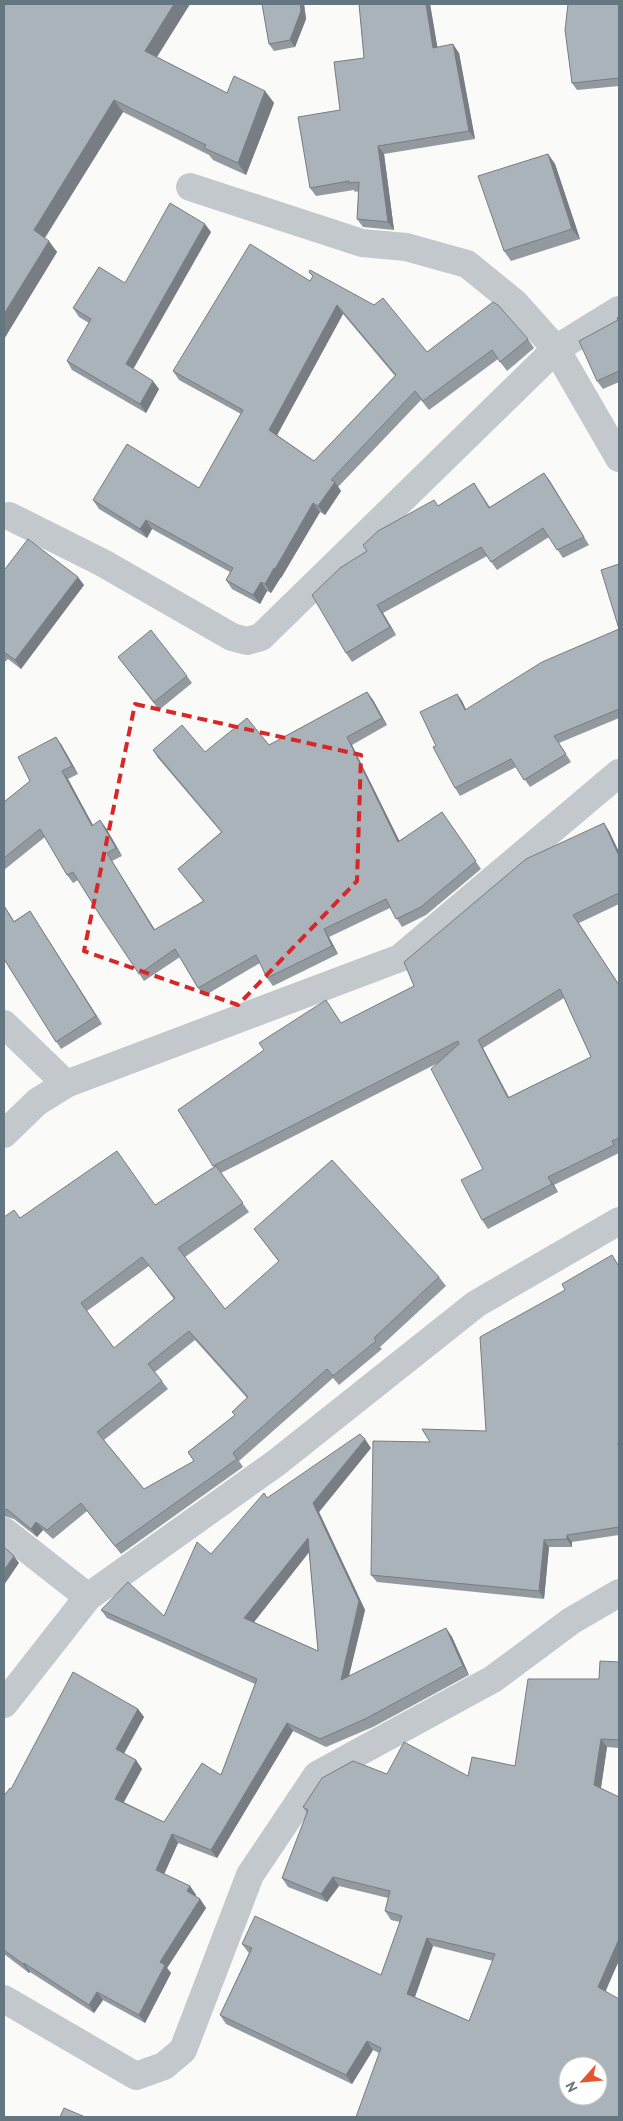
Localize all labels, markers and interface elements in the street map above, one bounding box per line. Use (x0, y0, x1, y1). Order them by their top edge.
north arrow (558, 2056, 608, 2106)
text: N (561, 2079, 582, 2095)

